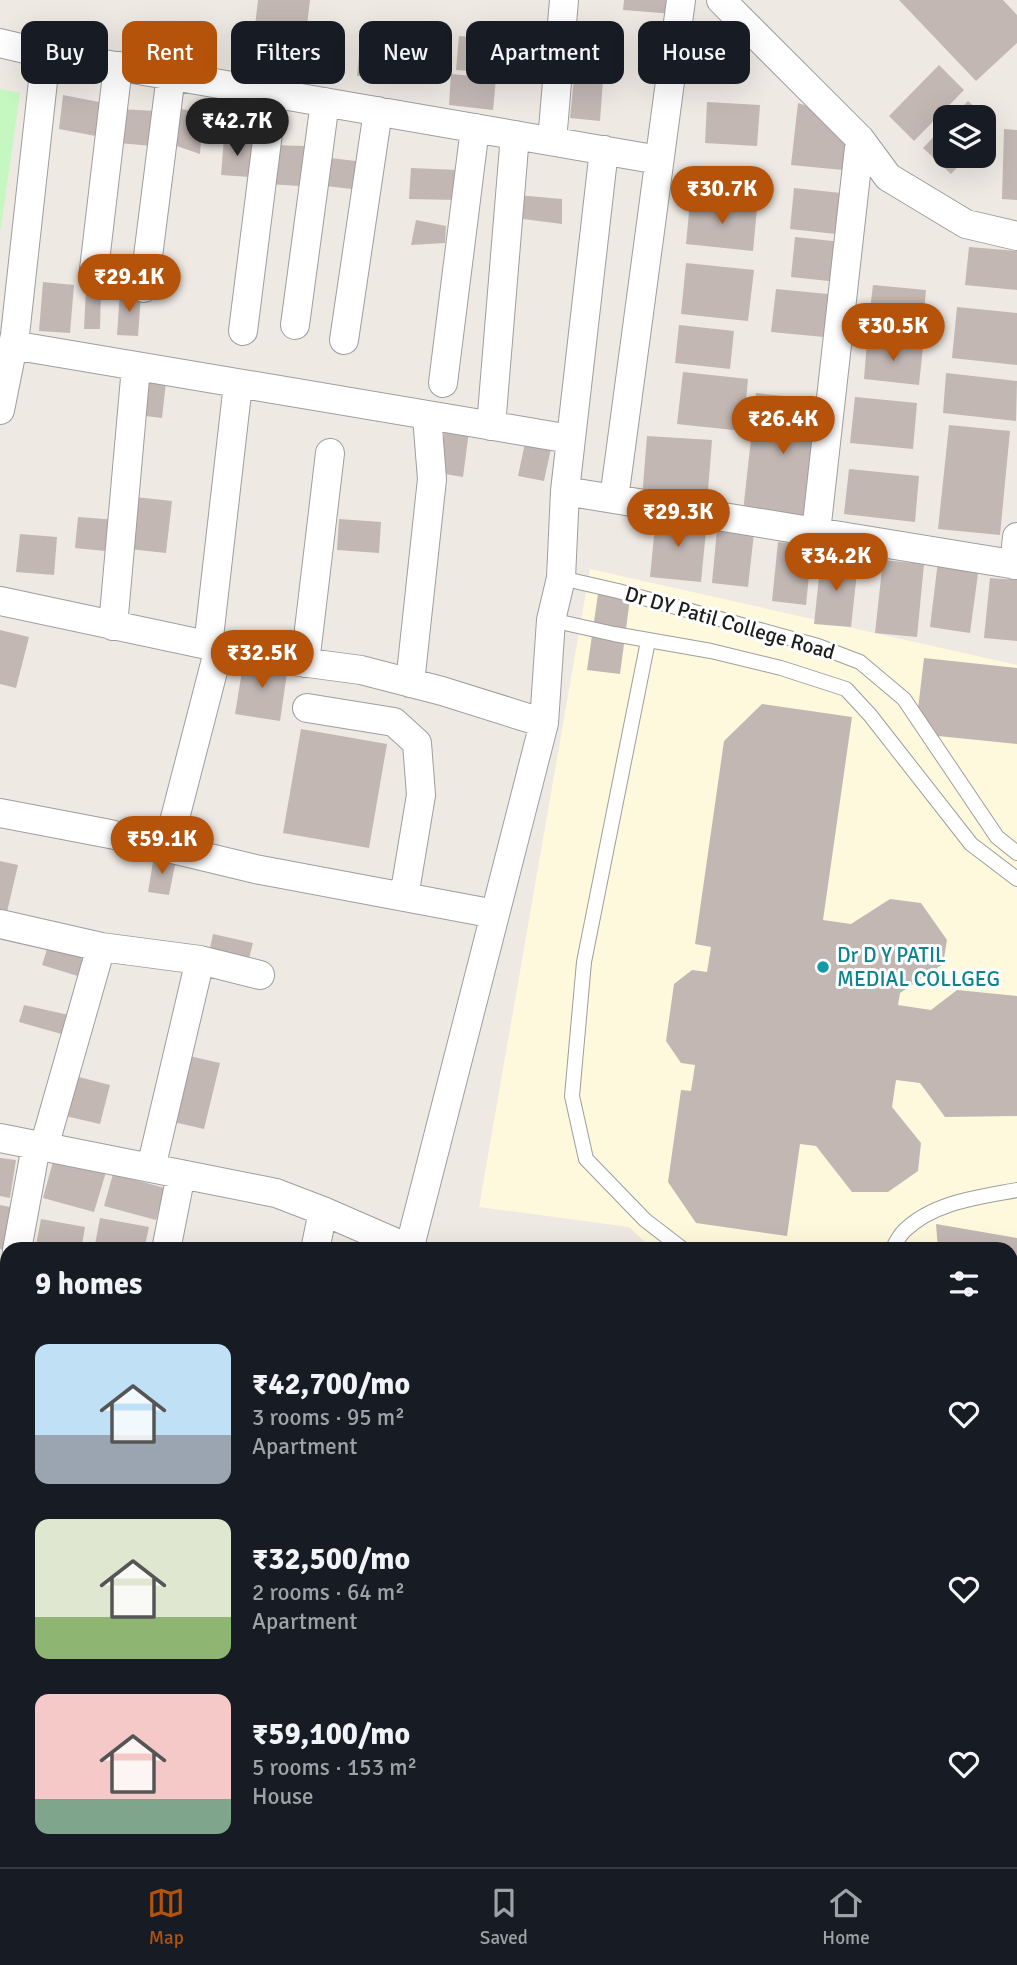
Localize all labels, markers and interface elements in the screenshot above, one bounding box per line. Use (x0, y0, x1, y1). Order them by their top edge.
chip: Buy (21, 21, 108, 84)
chip: Rent (122, 21, 217, 84)
chip: Filters (231, 21, 345, 84)
chip: New (359, 21, 452, 84)
chip: Apartment (466, 21, 624, 84)
chip: House (638, 21, 750, 84)
pin: ₹42.7K (180, 99, 294, 158)
map controls (933, 105, 996, 168)
button: layers (933, 105, 996, 168)
text: ₹42.7K (202, 106, 272, 135)
pin: ₹30.7K (665, 166, 779, 226)
text: ₹30.7K (687, 174, 757, 203)
pin: ₹29.1K (72, 254, 186, 314)
text: ₹29.1K (94, 262, 164, 291)
pin: ₹30.5K (836, 304, 950, 363)
text: ₹30.5K (858, 311, 928, 340)
pin: ₹26.4K (726, 396, 840, 456)
text: ₹26.4K (748, 404, 818, 433)
pin: ₹29.3K (621, 490, 735, 549)
text: ₹29.3K (643, 497, 713, 526)
pin: ₹34.2K (779, 534, 893, 593)
text: ₹34.2K (801, 541, 871, 570)
street label: Dr DY Patil College Road (622, 581, 838, 665)
pin: ₹32.5K (205, 630, 319, 690)
text: ₹32.5K (227, 638, 297, 667)
pin: ₹59.1K (105, 816, 219, 876)
text: ₹59.1K (127, 824, 197, 853)
place label: Dr D Y PATIL MEDIAL COLLGEG (837, 942, 1000, 992)
marker: Dr D Y PATIL MEDIAL COLLGEG (815, 959, 831, 975)
icon: filters (945, 1265, 983, 1303)
text: 9 homes (35, 1266, 142, 1303)
text: ₹42,700/mo (252, 1366, 410, 1403)
icon: home (91, 1372, 175, 1456)
icon: heart (945, 1395, 983, 1433)
text: 3 rooms · 95 m² (252, 1403, 405, 1432)
text: Apartment (252, 1432, 357, 1461)
text: ₹32,500/mo (252, 1541, 410, 1578)
icon: home (91, 1547, 175, 1631)
icon: heart (945, 1570, 983, 1608)
text: 2 rooms · 64 m² (252, 1578, 405, 1607)
text: Apartment (252, 1607, 357, 1636)
text: ₹59,100/mo (252, 1716, 410, 1753)
icon: home (91, 1722, 175, 1806)
icon: heart (945, 1745, 983, 1783)
text: 5 rooms · 153 m² (252, 1753, 417, 1782)
text: House (252, 1782, 314, 1811)
tab: Map (147, 1884, 185, 1950)
tab: Saved (480, 1884, 528, 1950)
tab: Home (822, 1884, 870, 1950)

